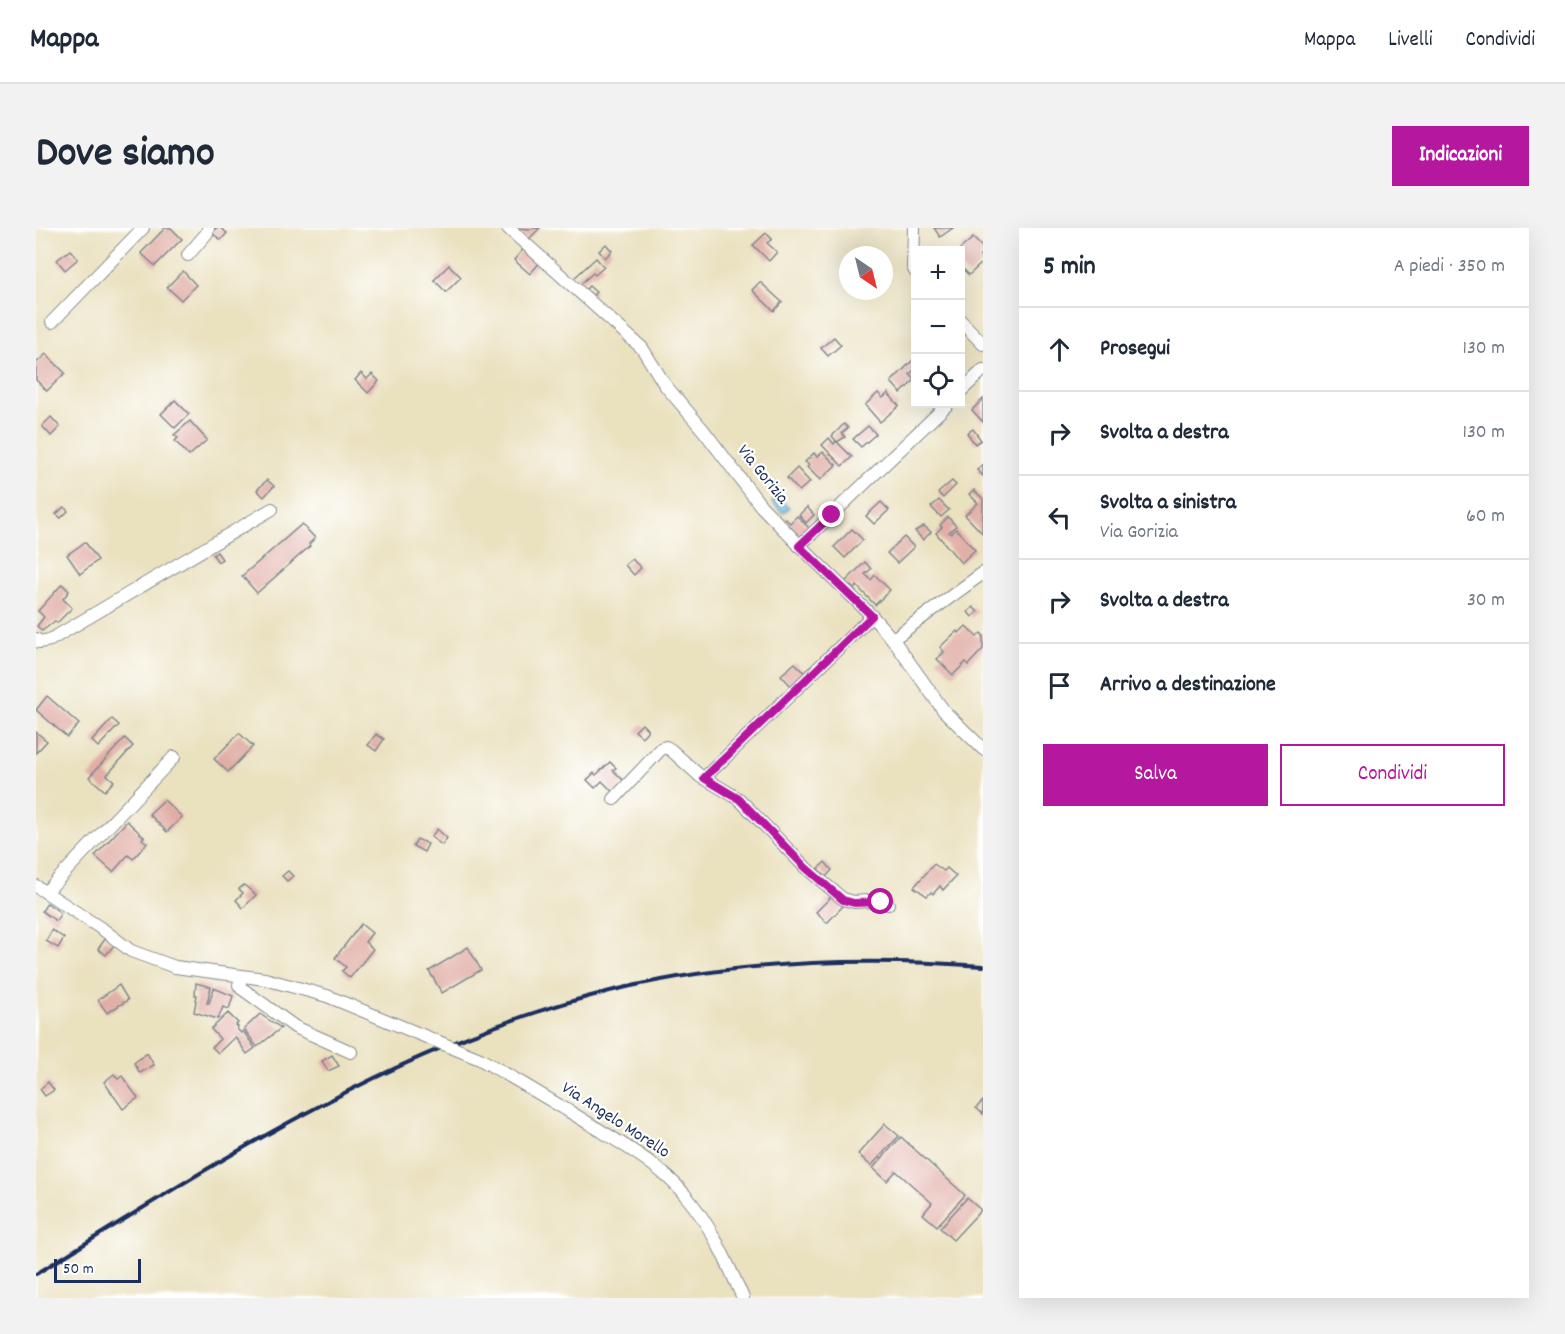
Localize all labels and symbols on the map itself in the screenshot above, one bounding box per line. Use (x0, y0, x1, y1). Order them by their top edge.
north arrow (839, 246, 893, 300)
street label: Via Gorizia (730, 440, 794, 511)
route end (818, 501, 844, 527)
route start (867, 888, 893, 914)
street label: Via Angelo Morello (556, 1077, 674, 1165)
scale bar (54, 1256, 141, 1284)

